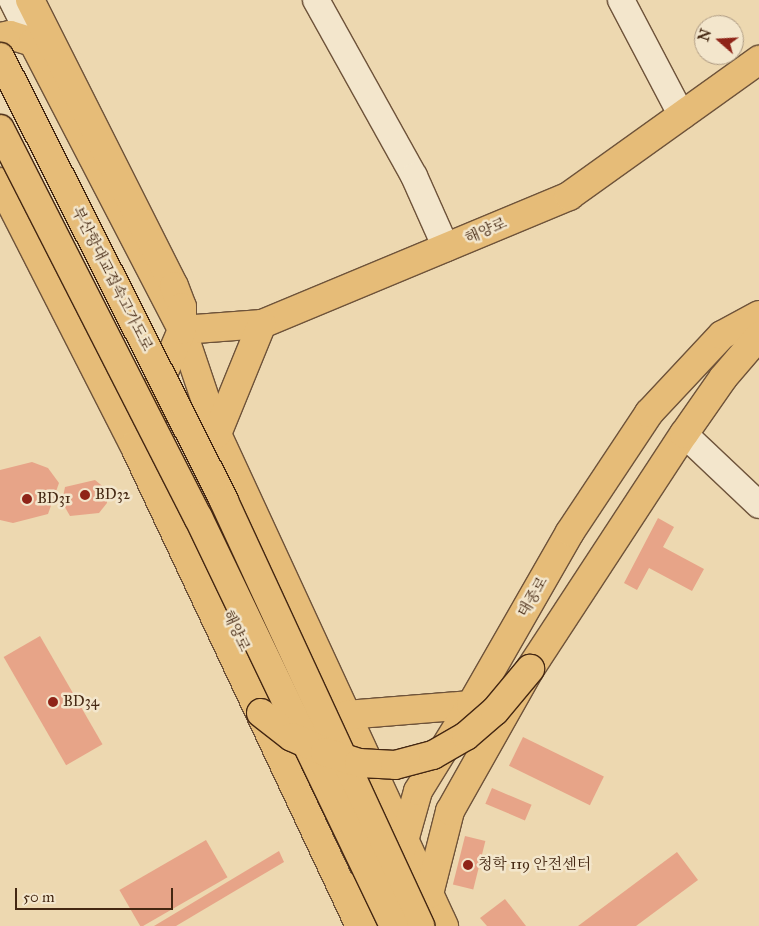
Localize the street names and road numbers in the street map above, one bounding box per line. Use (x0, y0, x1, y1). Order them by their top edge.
street label: 부산항대교접속고가도로 (68, 204, 156, 354)
street label: 해양로 (462, 214, 510, 248)
street label: 태종로 (514, 574, 552, 620)
street label: 해양로 (219, 607, 253, 655)

